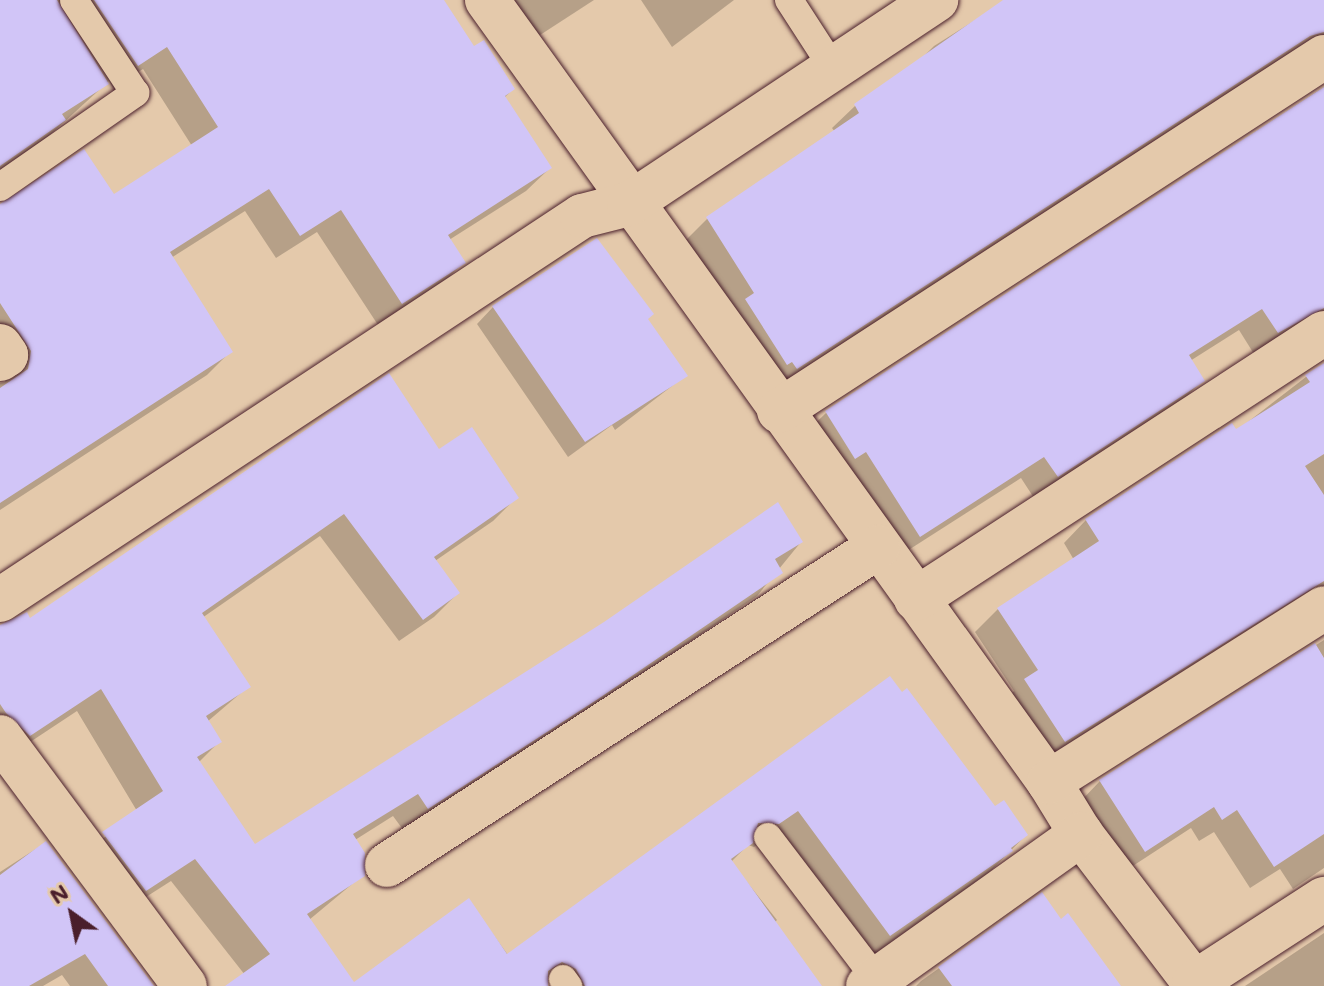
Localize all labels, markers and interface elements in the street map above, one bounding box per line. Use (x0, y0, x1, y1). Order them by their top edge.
north arrow (32, 874, 112, 954)
text: N (44, 877, 74, 910)

